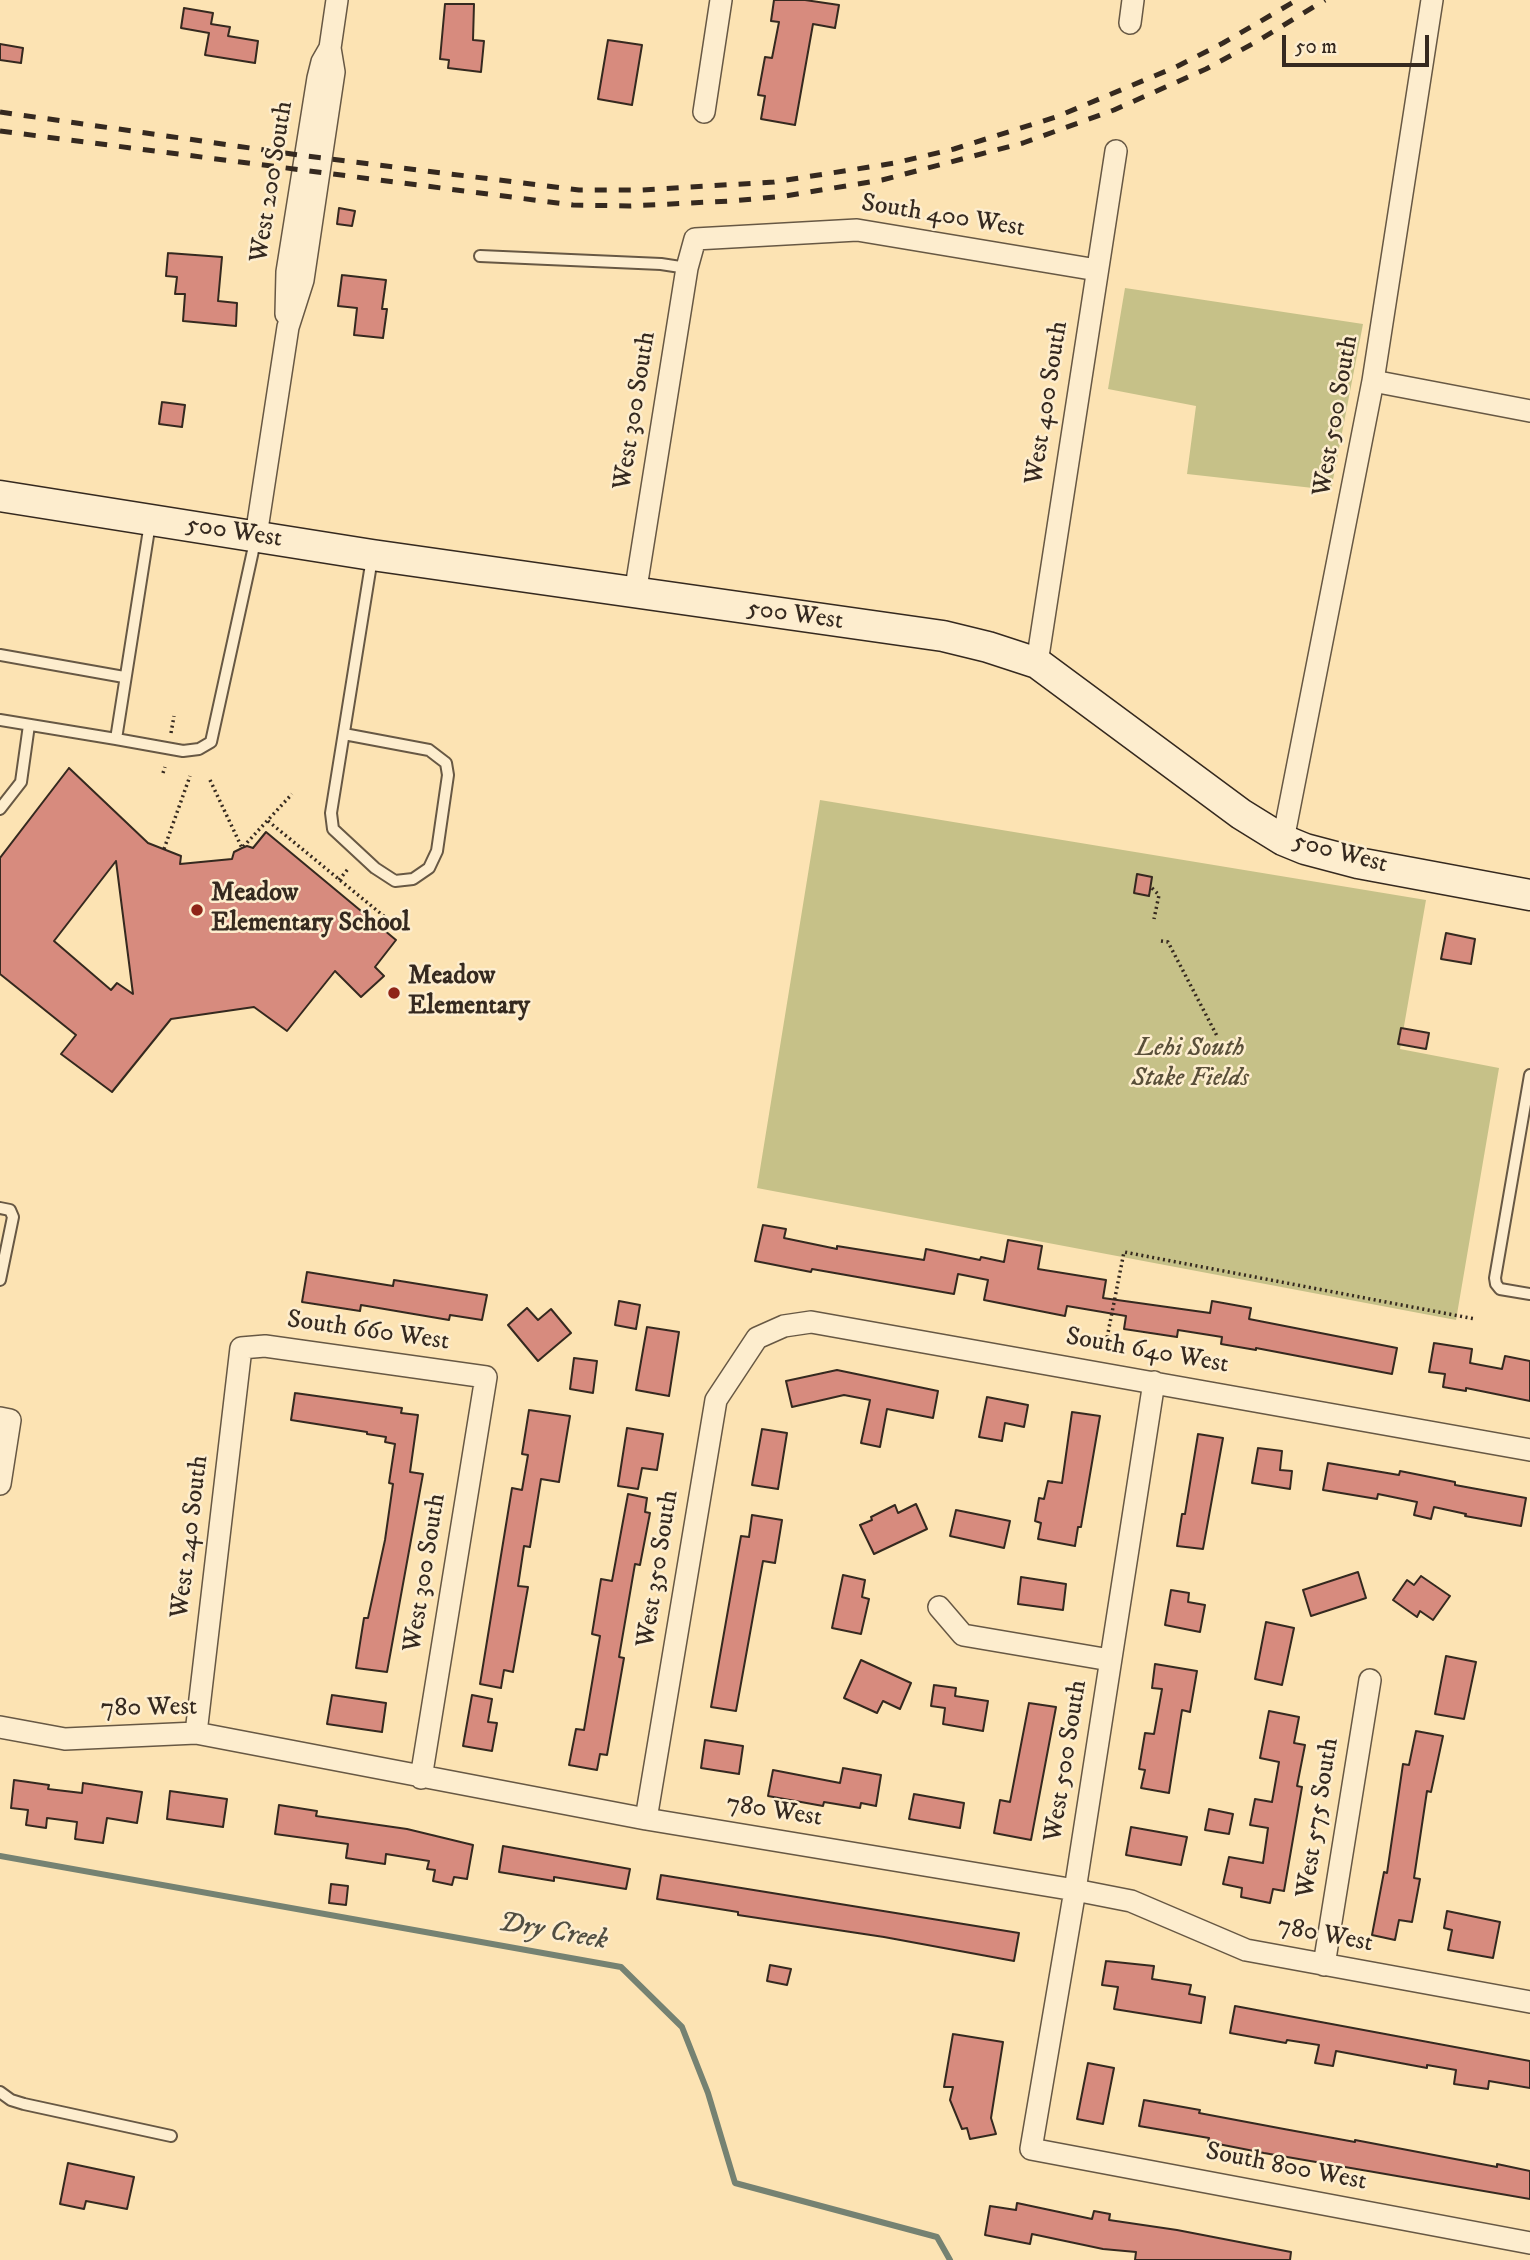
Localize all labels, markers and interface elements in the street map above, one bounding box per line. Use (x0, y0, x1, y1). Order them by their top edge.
scale bar (1285, 21, 1432, 65)
text: 50 m (1295, 34, 1337, 60)
street label: West 200 South (245, 99, 301, 265)
street label: South 400 West (859, 189, 1027, 245)
street label: West 400 South (1020, 319, 1076, 487)
street label: West 300 South (608, 330, 664, 492)
street label: West 500 South (1307, 333, 1367, 499)
street label: 500 West (184, 510, 284, 556)
street label: 500 West (745, 594, 845, 638)
street label: 500 West (1289, 826, 1391, 882)
place label: Meadow Elementary School (211, 879, 410, 940)
marker: Meadow Elementary School (189, 902, 205, 918)
place label: Meadow Elementary (408, 962, 530, 1024)
marker: Meadow Elementary (386, 985, 402, 1001)
park label: Lehi South Stake Fields (1131, 1034, 1249, 1096)
street label: South 660 West (285, 1305, 451, 1359)
street label: South 640 West (1063, 1322, 1231, 1382)
street label: West 240 South (166, 1454, 216, 1620)
street label: West 350 South (631, 1488, 687, 1650)
street label: West 300 South (398, 1492, 454, 1654)
street label: West 500 South (1039, 1678, 1095, 1844)
street label: 780 West (100, 1693, 198, 1725)
street label: West 575 South (1291, 1736, 1347, 1900)
street label: 780 West (724, 1789, 824, 1835)
water label: Dry Creek (496, 1907, 610, 1959)
street label: 780 West (1275, 1911, 1375, 1961)
street label: South 800 West (1203, 2137, 1369, 2199)

